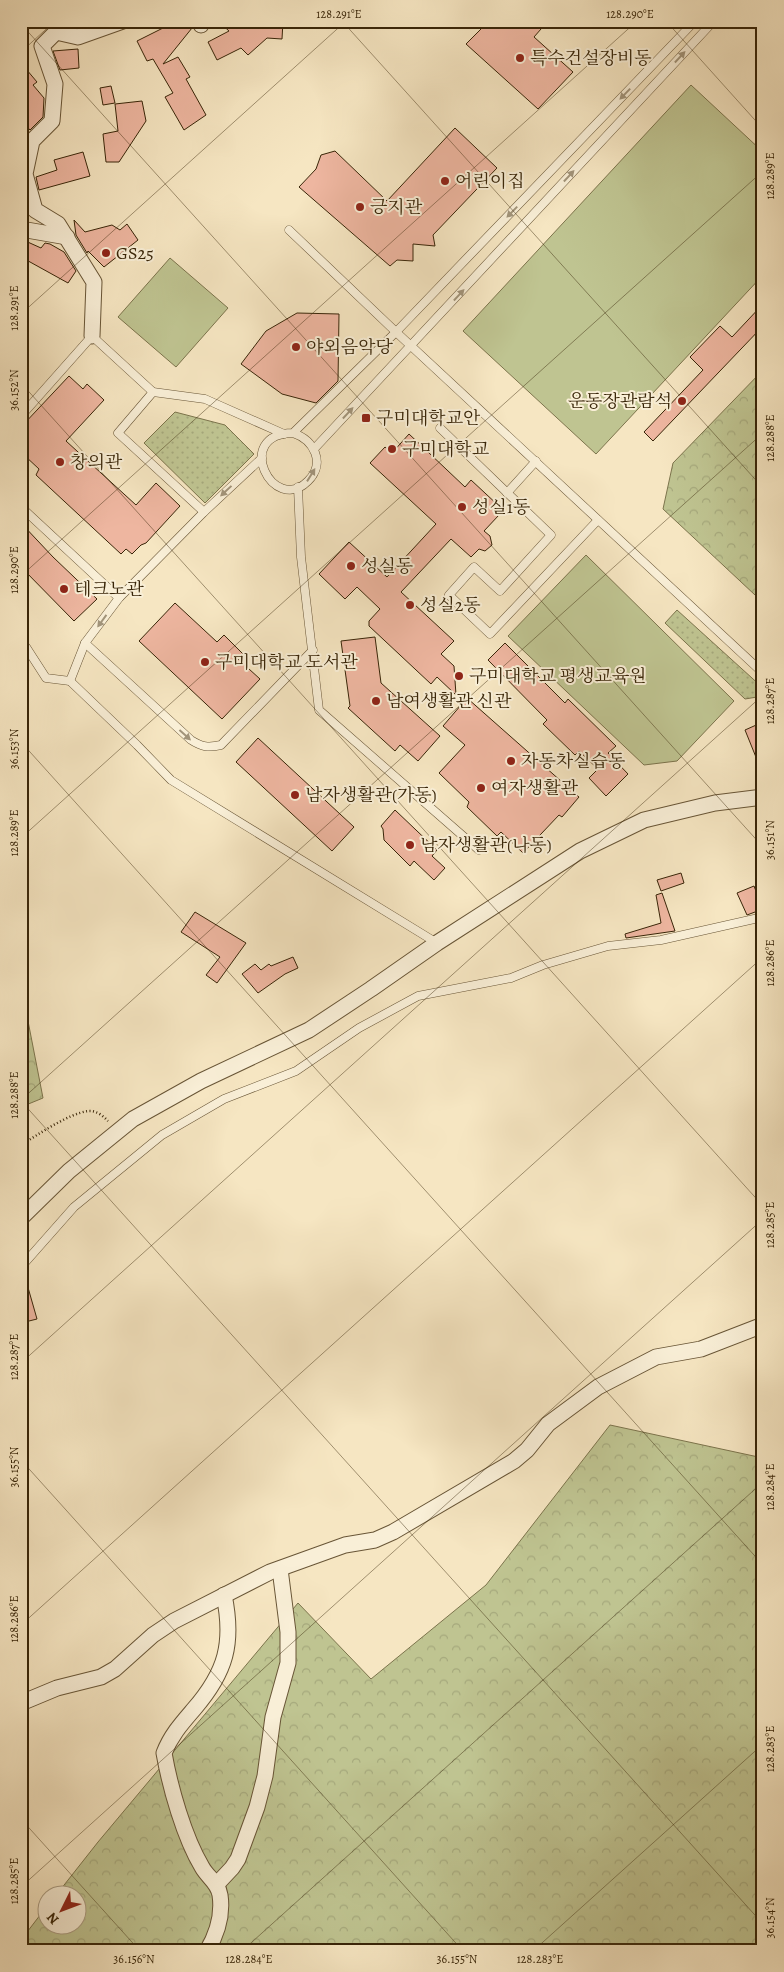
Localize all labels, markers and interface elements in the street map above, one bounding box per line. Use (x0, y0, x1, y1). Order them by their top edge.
text: 128.291°E (316, 6, 362, 22)
text: 128.290°E (606, 6, 654, 22)
place label: 특수건설장비동 (530, 46, 652, 70)
one-way arrow (674, 51, 686, 63)
marker: 특수건설장비동 (514, 52, 526, 64)
one-way arrow (619, 88, 631, 100)
text: 128.289°E (762, 153, 778, 199)
place label: 어린이집 (455, 169, 525, 193)
one-way arrow (563, 170, 575, 182)
marker: 어린이집 (439, 175, 451, 187)
place label: 긍지관 (370, 195, 423, 219)
marker: 긍지관 (354, 201, 366, 213)
one-way arrow (506, 205, 518, 217)
place label: GS25 (116, 241, 154, 265)
marker: GS25 (100, 247, 112, 259)
text: 128.291°E (6, 285, 22, 331)
one-way arrow (453, 289, 465, 301)
place label: 야외음악당 (306, 335, 394, 359)
marker: 야외음악당 (290, 341, 302, 353)
text: 36.152°N (6, 369, 22, 411)
place label: 운동장관람석 (568, 389, 672, 413)
marker: 운동장관람석 (676, 395, 688, 407)
place label: 구미대학교안 (376, 406, 481, 430)
one-way arrow (341, 408, 353, 420)
marker: 구미대학교안 (360, 412, 372, 424)
text: 128.288°E (762, 414, 778, 462)
place label: 구미대학교 (402, 437, 490, 461)
marker: 구미대학교 (386, 443, 398, 455)
place label: 창의관 (70, 450, 123, 474)
marker: 창의관 (54, 456, 66, 468)
one-way arrow (307, 468, 316, 482)
one-way arrow (220, 485, 232, 497)
place label: 성실1동 (472, 495, 530, 519)
marker: 성실1동 (456, 501, 468, 513)
text: 128.290°E (6, 546, 22, 594)
place label: 성실동 (361, 554, 413, 578)
marker: 성실동 (345, 560, 357, 572)
place label: 테크노관 (74, 577, 144, 601)
marker: 테크노관 (58, 583, 70, 595)
place label: 성실2동 (420, 593, 481, 617)
marker: 성실2동 (404, 599, 416, 611)
one-way arrow (96, 614, 107, 627)
place label: 구미대학교 도서관 (215, 650, 358, 674)
marker: 구미대학교 도서관 (199, 656, 211, 668)
place label: 구미대학교 평생교육원 (469, 664, 646, 688)
marker: 구미대학교 평생교육원 (453, 670, 465, 682)
text: 128.287°E (762, 678, 778, 724)
place label: 남여생활관 신관 (386, 689, 512, 713)
marker: 남여생활관 신관 (370, 695, 382, 707)
text: 36.153°N (6, 728, 22, 769)
one-way arrow (178, 729, 190, 741)
place label: 자동차실습동 (521, 749, 625, 773)
marker: 자동차실습동 (505, 755, 517, 767)
place label: 여자생활관 (491, 776, 579, 800)
marker: 여자생활관 (475, 782, 487, 794)
place label: 남자생활관(가동) (305, 783, 437, 807)
marker: 남자생활관(가동) (289, 789, 301, 801)
text: 128.289°E (6, 810, 22, 856)
text: 36.151°N (762, 820, 778, 860)
place label: 남자생활관(나동) (420, 833, 552, 857)
marker: 남자생활관(나동) (404, 839, 416, 851)
text: 128.286°E (762, 939, 778, 987)
text: 128.288°E (6, 1071, 22, 1119)
text: 128.285°E (762, 1202, 778, 1248)
text: 128.287°E (6, 1334, 22, 1380)
text: 36.155°N (6, 1446, 22, 1487)
text: 128.284°E (762, 1464, 778, 1510)
text: 128.286°E (6, 1595, 22, 1643)
text: 128.283°E (762, 1726, 778, 1772)
text: 128.285°E (6, 1858, 22, 1904)
north arrow (38, 1884, 88, 1934)
text: 36.154°N (762, 1897, 778, 1939)
text: N (42, 1908, 63, 1929)
text: 36.156°N (113, 1951, 155, 1967)
text: 128.284°E (226, 1951, 272, 1967)
text: 36.155°N (437, 1951, 478, 1967)
text: 128.283°E (517, 1951, 563, 1967)

